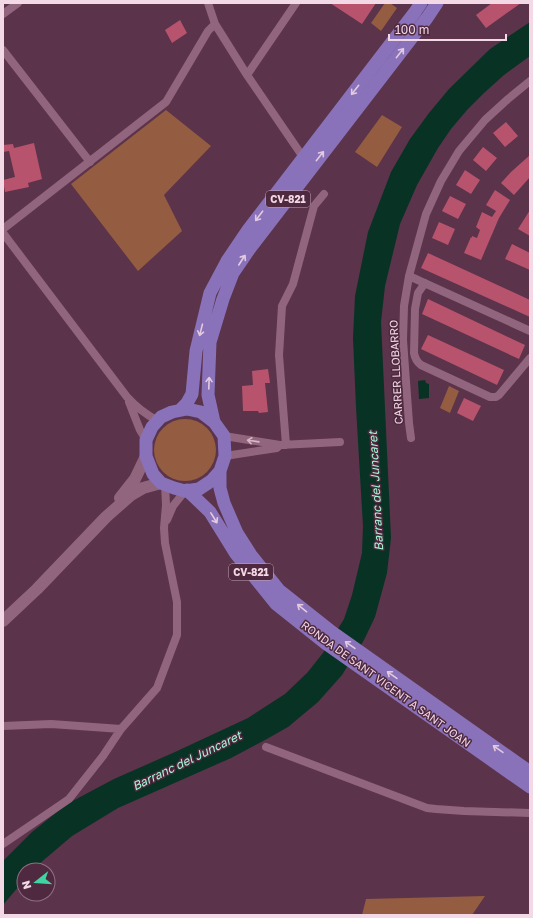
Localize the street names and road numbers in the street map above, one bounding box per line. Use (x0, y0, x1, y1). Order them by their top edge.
road number: CV-821 (266, 191, 310, 207)
street label: CARRER LLOBARRO (386, 320, 405, 424)
road number: CV-821 (229, 564, 273, 580)
street label: RONDA DE SANT VICENT A SANT JOAN (299, 618, 473, 749)

